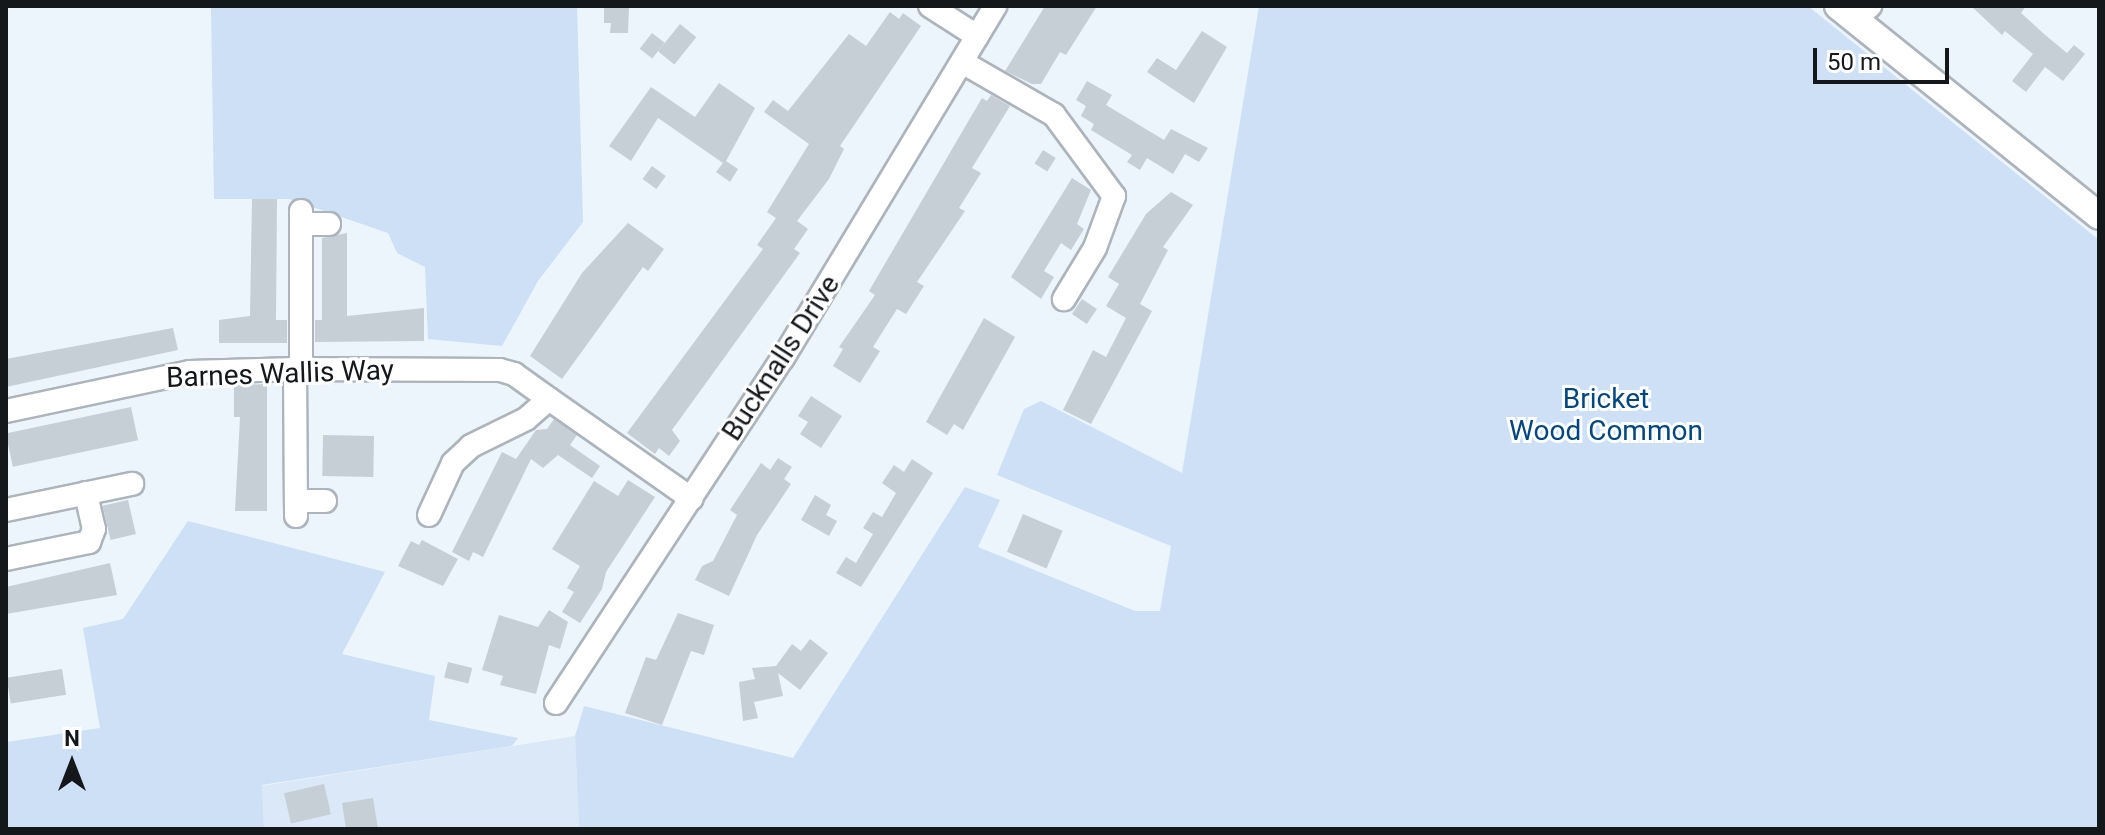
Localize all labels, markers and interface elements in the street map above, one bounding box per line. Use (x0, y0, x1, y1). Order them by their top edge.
scale bar (1817, 32, 1953, 82)
text: 50 m (1827, 48, 1881, 76)
street label: Bucknalls Drive (715, 269, 847, 447)
street label: Barnes Wallis Way (165, 353, 395, 395)
park label: Bricket Wood Common (1509, 382, 1703, 448)
north arrow (32, 723, 112, 803)
text: N (64, 726, 80, 751)

